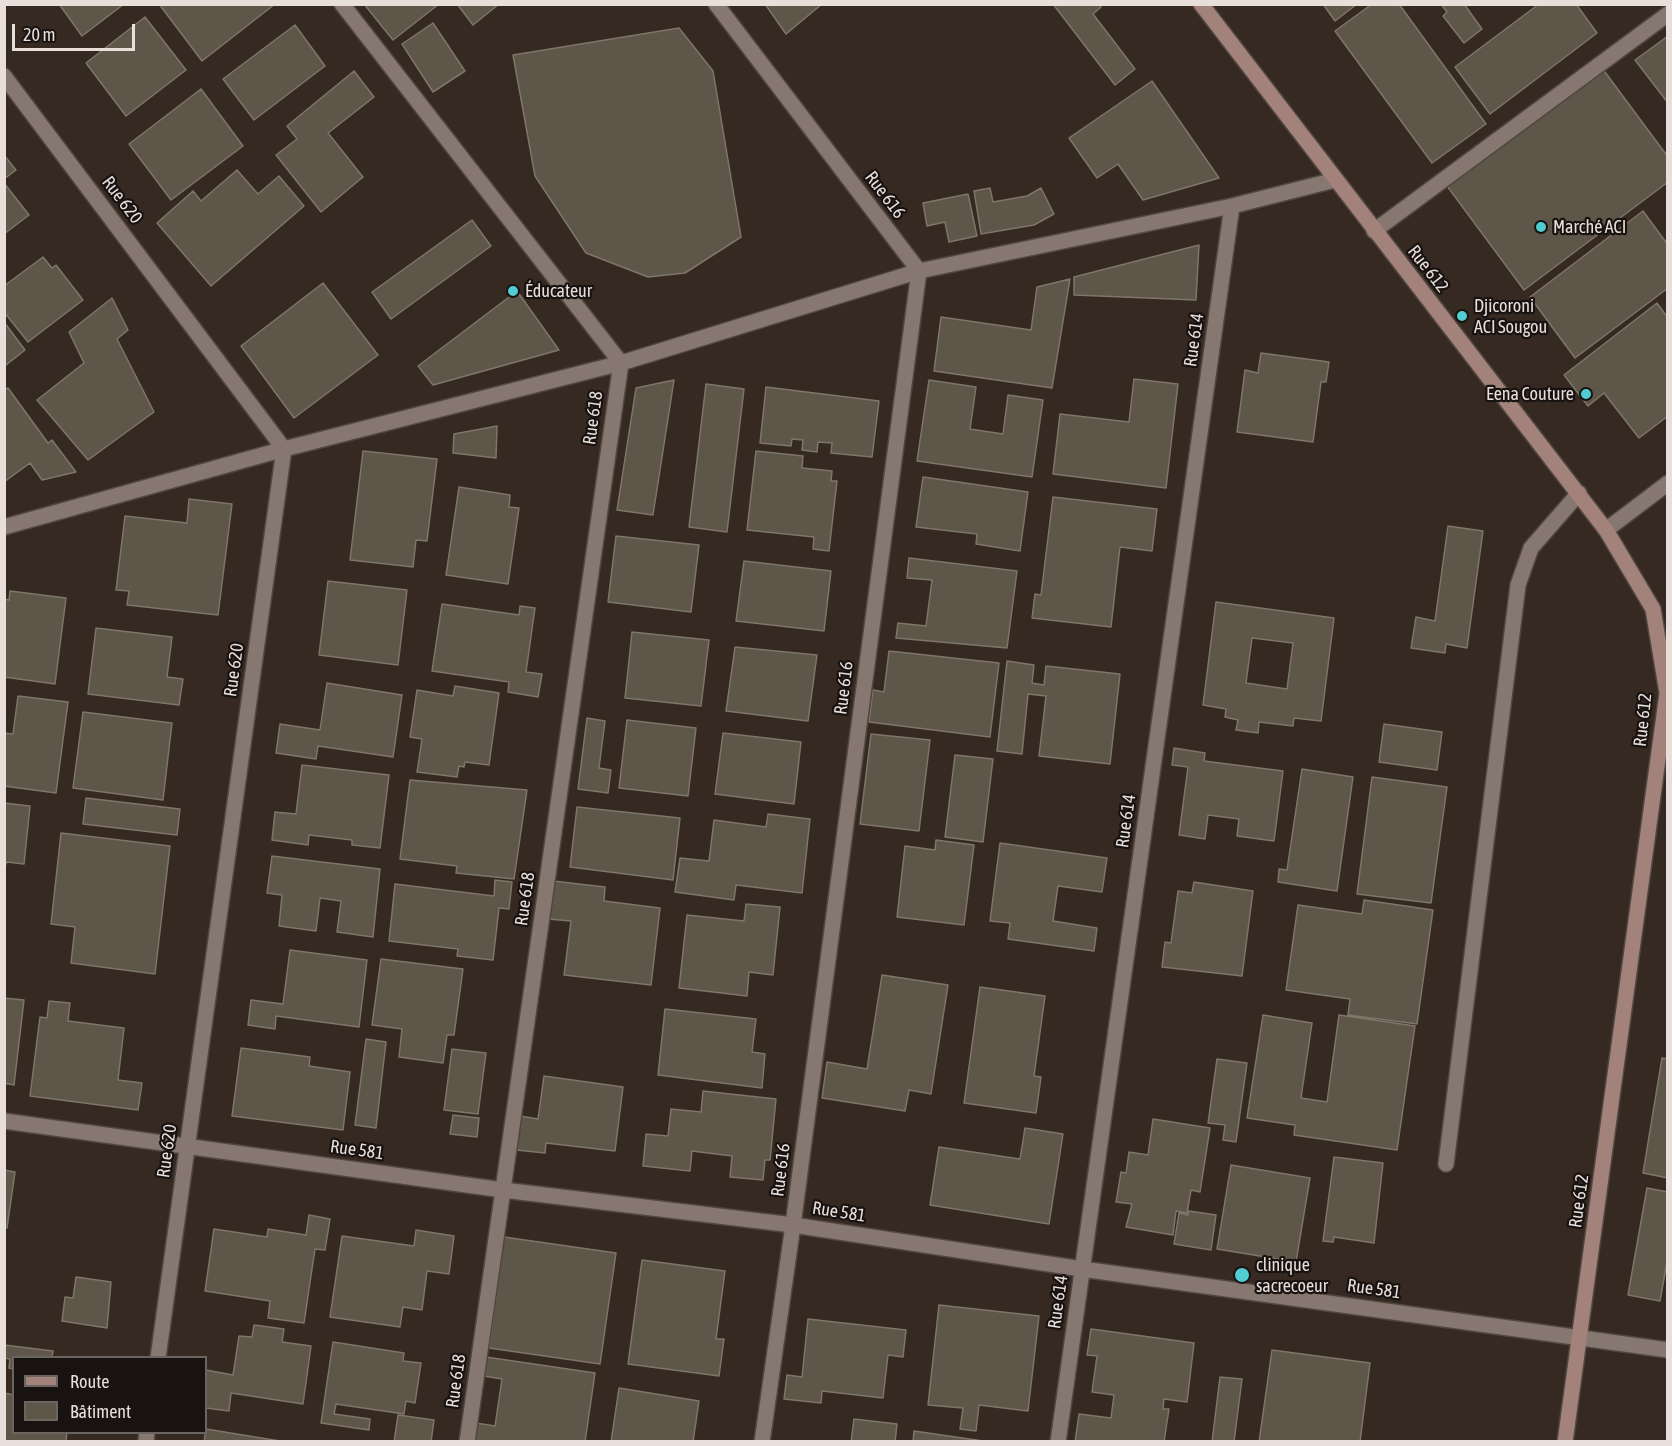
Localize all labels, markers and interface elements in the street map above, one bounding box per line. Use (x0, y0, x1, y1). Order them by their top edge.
scale bar (15, 12, 138, 50)
text: 20 m (23, 24, 55, 45)
street label: Rue 616 (860, 167, 910, 223)
street label: Rue 620 (97, 172, 147, 228)
place label: Marché ACI (1553, 216, 1626, 238)
marker: Marché ACI (1534, 220, 1548, 234)
street label: Rue 612 (1403, 241, 1453, 297)
place label: Éducateur (525, 280, 592, 302)
marker: Éducateur (506, 284, 520, 298)
place label: Djicoroni ACI Sougou (1474, 295, 1547, 338)
marker: Djicoroni ACI Sougou (1455, 309, 1469, 323)
street label: Rue 614 (1180, 312, 1208, 368)
place label: Eena Couture (1486, 383, 1574, 405)
marker: Eena Couture (1579, 387, 1593, 401)
street label: Rue 618 (579, 390, 607, 446)
street label: Rue 620 (220, 642, 248, 698)
street label: Rue 616 (830, 660, 858, 716)
street label: Rue 612 (1629, 692, 1657, 748)
street label: Rue 614 (1112, 793, 1140, 849)
street label: Rue 618 (511, 871, 539, 927)
street label: Rue 620 (153, 1123, 181, 1179)
street label: Rue 581 (329, 1136, 385, 1164)
street label: Rue 616 (767, 1142, 795, 1198)
street label: Rue 612 (1565, 1173, 1593, 1229)
street label: Rue 581 (811, 1197, 867, 1227)
place label: clinique sacrecoeur (1256, 1254, 1328, 1296)
marker: clinique sacrecoeur (1233, 1266, 1251, 1284)
street label: Rue 614 (1044, 1274, 1072, 1330)
street label: Rue 581 (1346, 1275, 1402, 1303)
street label: Rue 618 (442, 1353, 470, 1409)
legend (12, 1356, 207, 1434)
text: Route (70, 1371, 109, 1392)
text: Bâtiment (70, 1401, 131, 1422)

